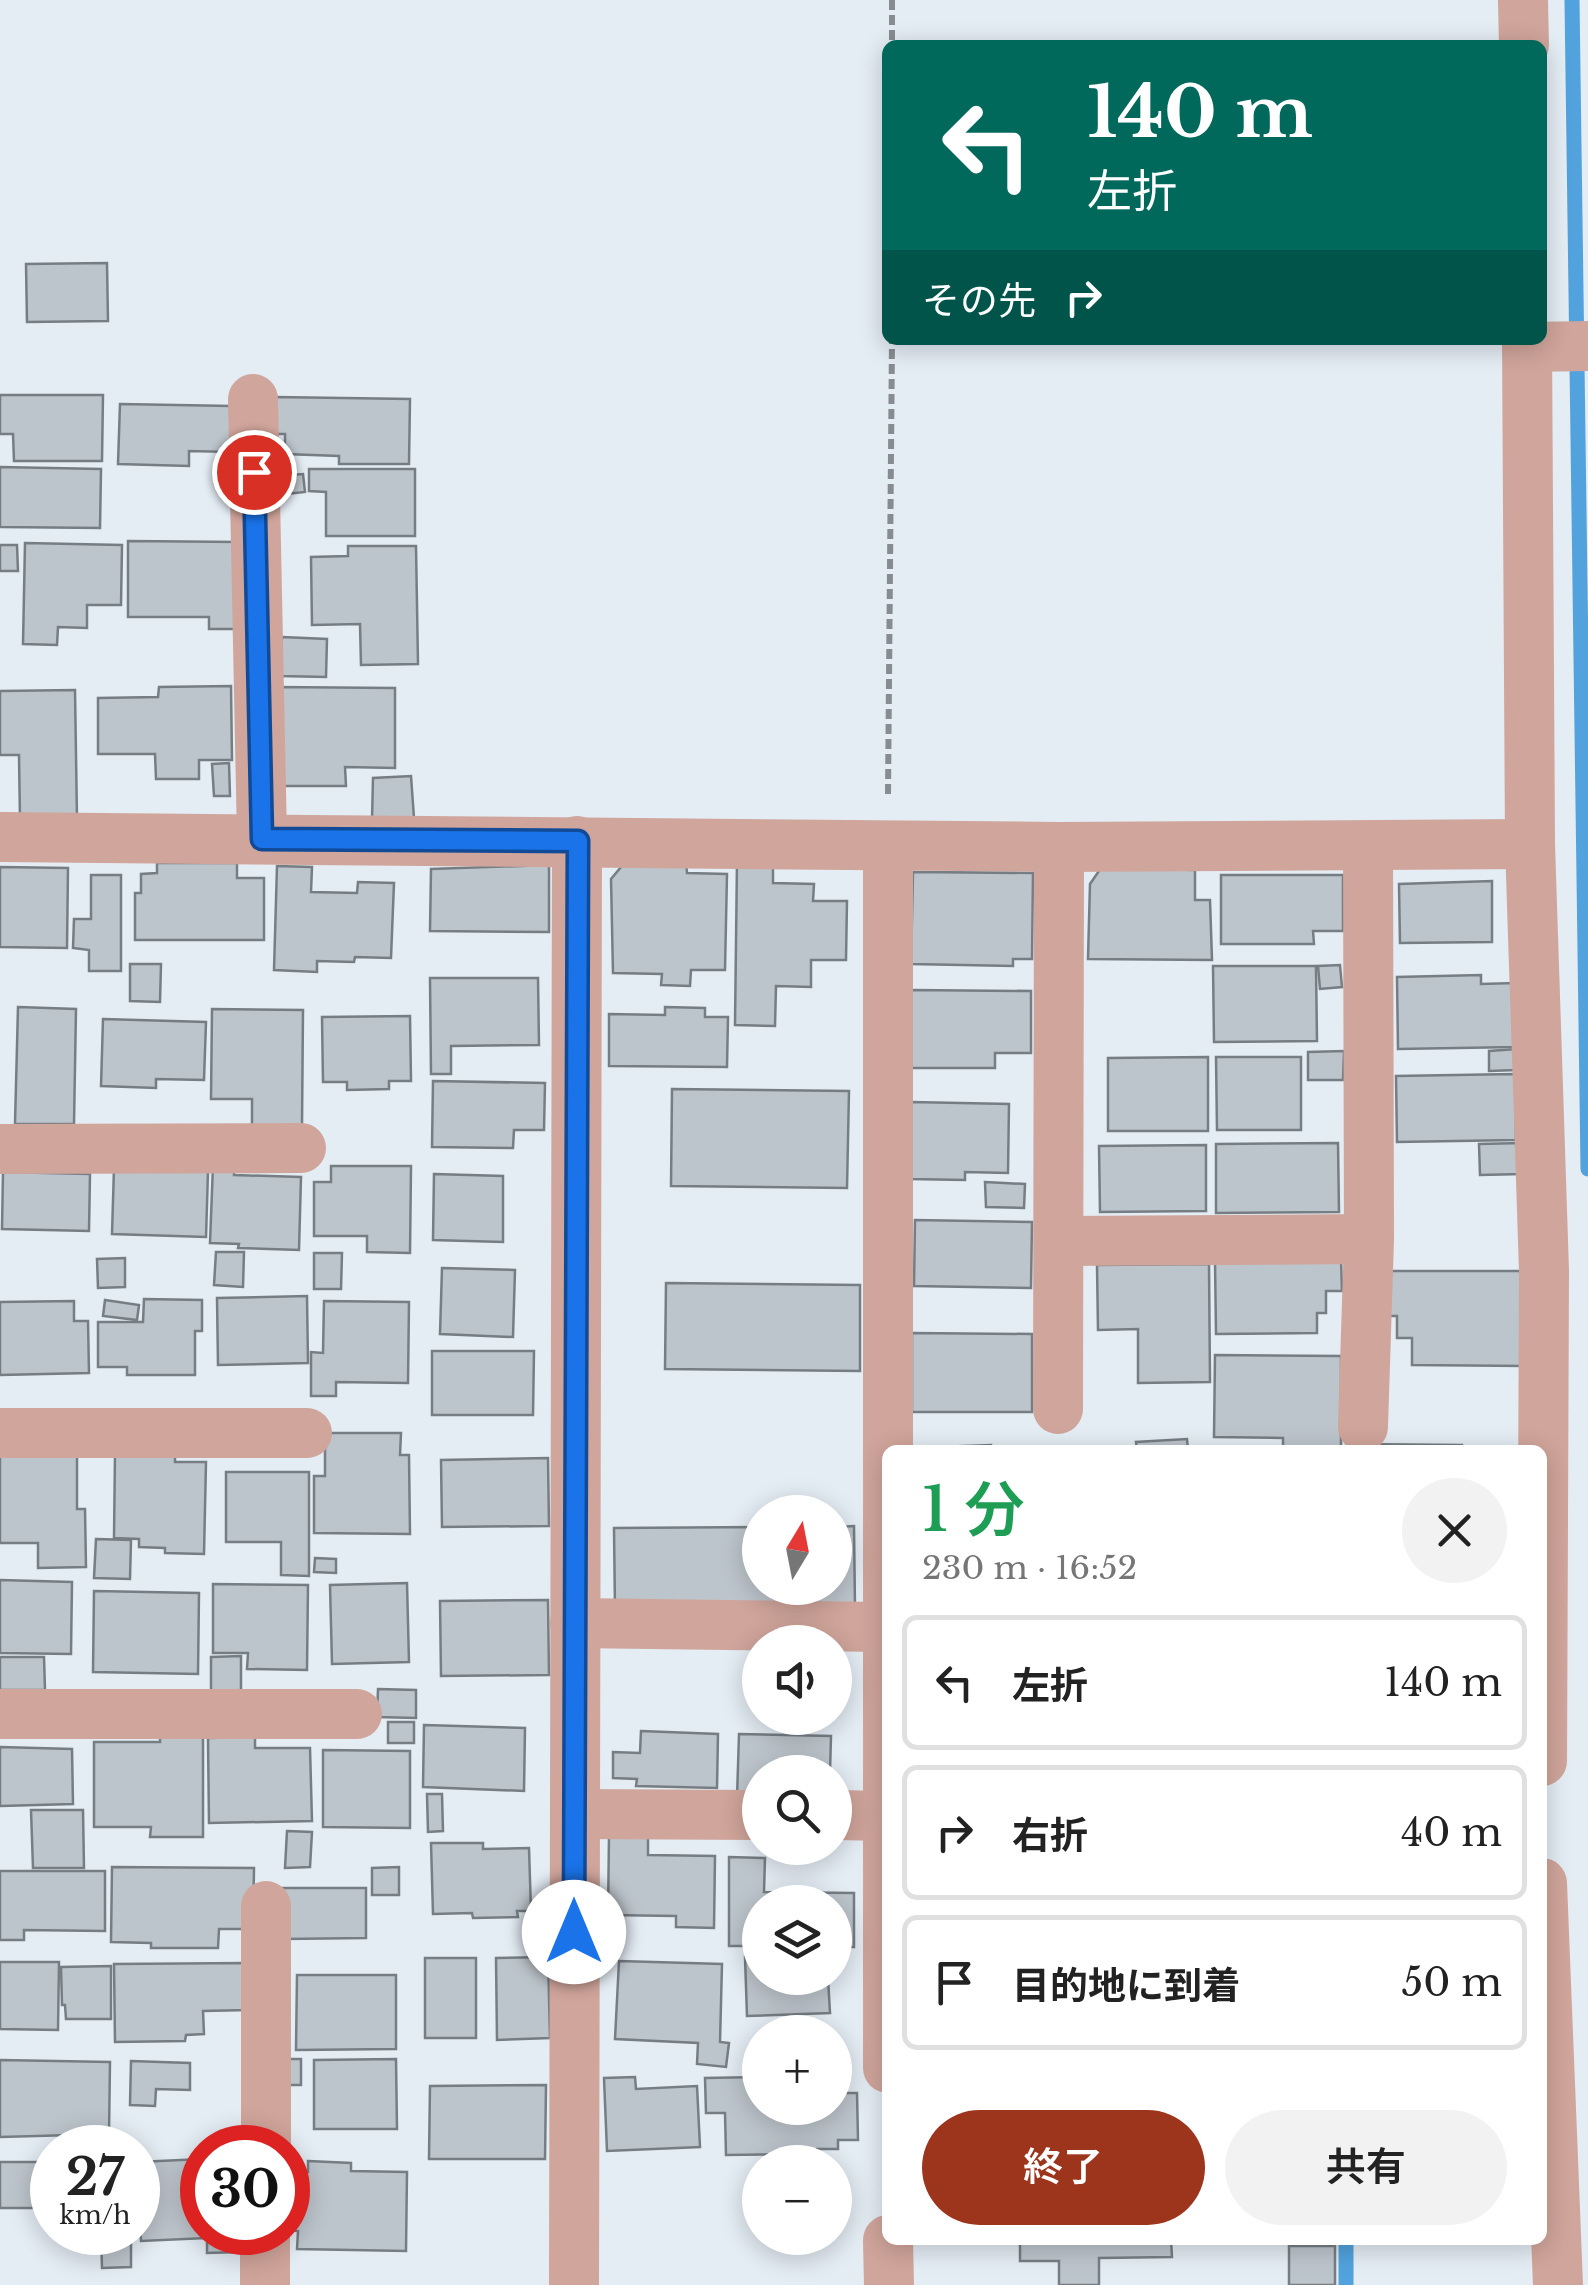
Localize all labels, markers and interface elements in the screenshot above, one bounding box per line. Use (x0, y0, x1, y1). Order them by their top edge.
text: 140 m (1087, 69, 1313, 156)
icon: left (922, 80, 1052, 210)
text: 左折 (1087, 163, 1177, 219)
icon: right (1056, 270, 1111, 325)
text: その先 (922, 277, 1036, 324)
pin (212, 430, 297, 515)
icon: arrive (227, 445, 282, 500)
text: 1 分 (922, 1473, 1025, 1547)
button: close (1402, 1478, 1507, 1583)
north arrow (742, 1495, 852, 1605)
map controls (742, 1495, 852, 2255)
text: 230 m · 16:52 (922, 1548, 1137, 1588)
button: sound (742, 1625, 852, 1735)
icon: left (927, 1655, 982, 1710)
text: 140 m (1384, 1659, 1502, 1706)
text: 左折 (1012, 1662, 1088, 1709)
button: search (742, 1755, 852, 1865)
icon: right (927, 1805, 982, 1860)
text: 40 m (1401, 1809, 1502, 1856)
text: 右折 (1012, 1812, 1088, 1859)
position arrow (522, 1880, 626, 1984)
button: layers (742, 1885, 852, 1995)
icon: arrive (927, 1955, 982, 2010)
text: 50 m (1402, 1959, 1502, 2006)
text: 目的地に到着 (1012, 1962, 1240, 2009)
button: + (742, 2015, 852, 2125)
button: 終了 (922, 2110, 1205, 2225)
button: 共有 (1225, 2110, 1507, 2225)
speed limit sign: 30 (180, 2125, 310, 2255)
button: − (742, 2145, 852, 2255)
text: 27 (66, 2146, 124, 2209)
text: km/h (60, 2200, 130, 2231)

